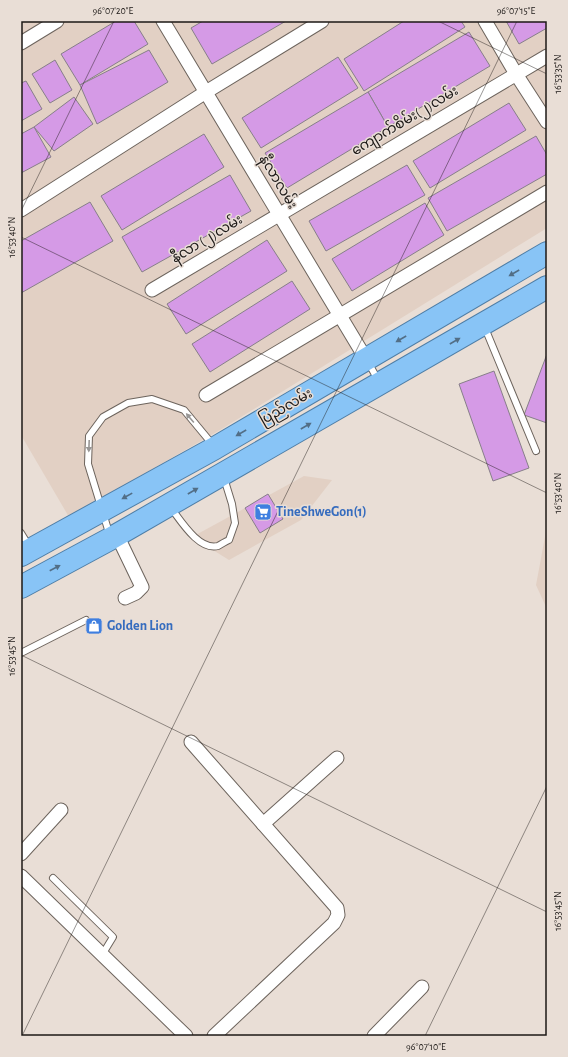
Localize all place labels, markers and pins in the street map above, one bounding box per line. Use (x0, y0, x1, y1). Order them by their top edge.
supermarket icon: TineShweGon(1) (253, 502, 273, 522)
place label: TineShweGon(1) (276, 505, 367, 519)
shop icon: Golden Lion (84, 616, 104, 636)
place label: Golden Lion (107, 619, 173, 633)

